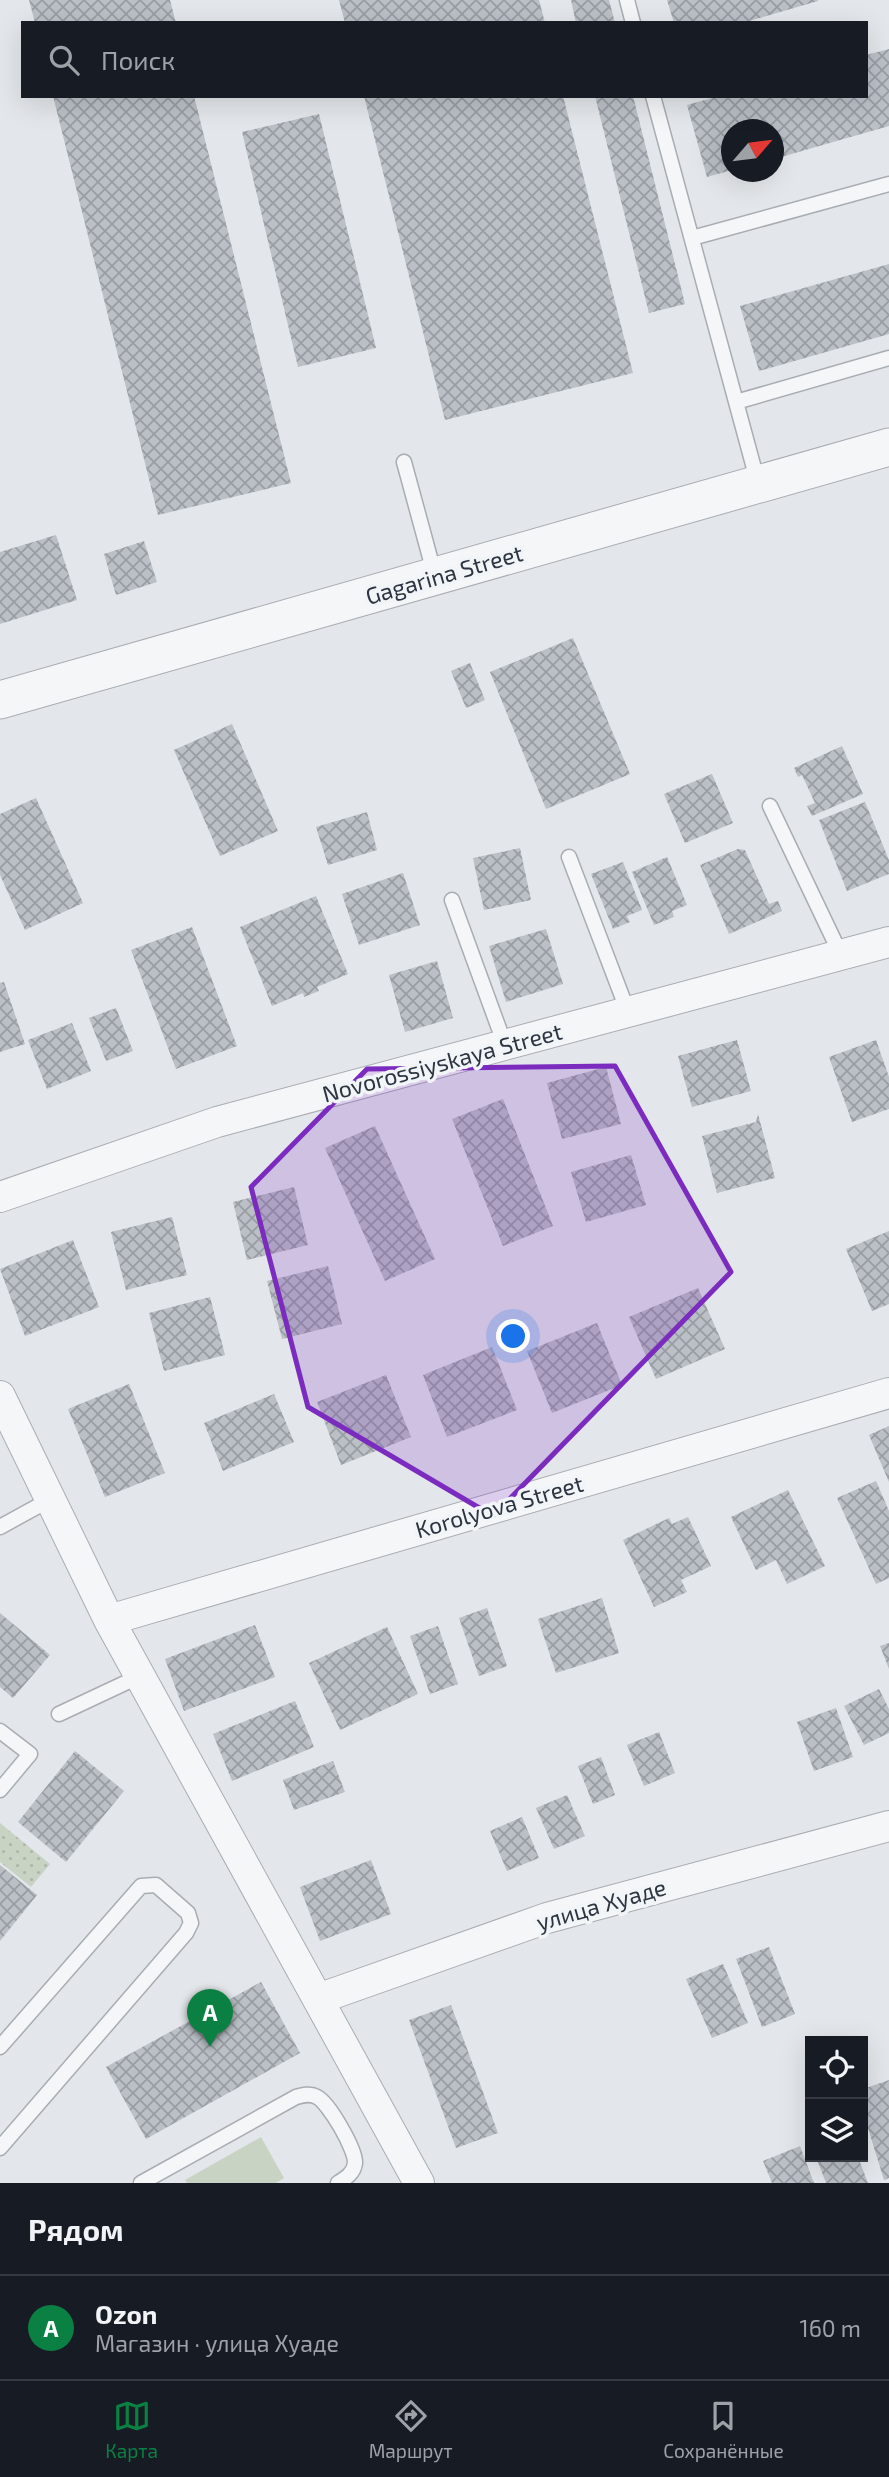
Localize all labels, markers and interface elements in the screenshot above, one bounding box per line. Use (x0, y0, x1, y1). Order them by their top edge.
search box (21, 21, 868, 98)
icon: search (45, 41, 83, 79)
text: Поиск (101, 44, 175, 75)
north arrow (721, 119, 784, 182)
street label: Gagarina Street (362, 538, 526, 610)
street label: Novorossiyskaya Street (319, 1016, 565, 1108)
your location (496, 1319, 530, 1353)
street label: Korolyova Street (412, 1469, 586, 1543)
street label: улица Хуаде (533, 1872, 669, 1937)
pin: A (187, 1989, 233, 2047)
map controls (805, 2036, 868, 2162)
button: locate (805, 2036, 868, 2099)
button: layers (805, 2099, 868, 2162)
text: Рядом (28, 2211, 124, 2247)
text: Ozon (95, 2298, 157, 2329)
text: A (43, 2314, 59, 2342)
text: 160 m (800, 2314, 861, 2342)
text: Магазин · улица Хуаде (95, 2329, 339, 2357)
tab: Карта (105, 2397, 158, 2462)
tab: Маршрут (369, 2397, 453, 2462)
tab: Сохранённые (663, 2397, 784, 2462)

